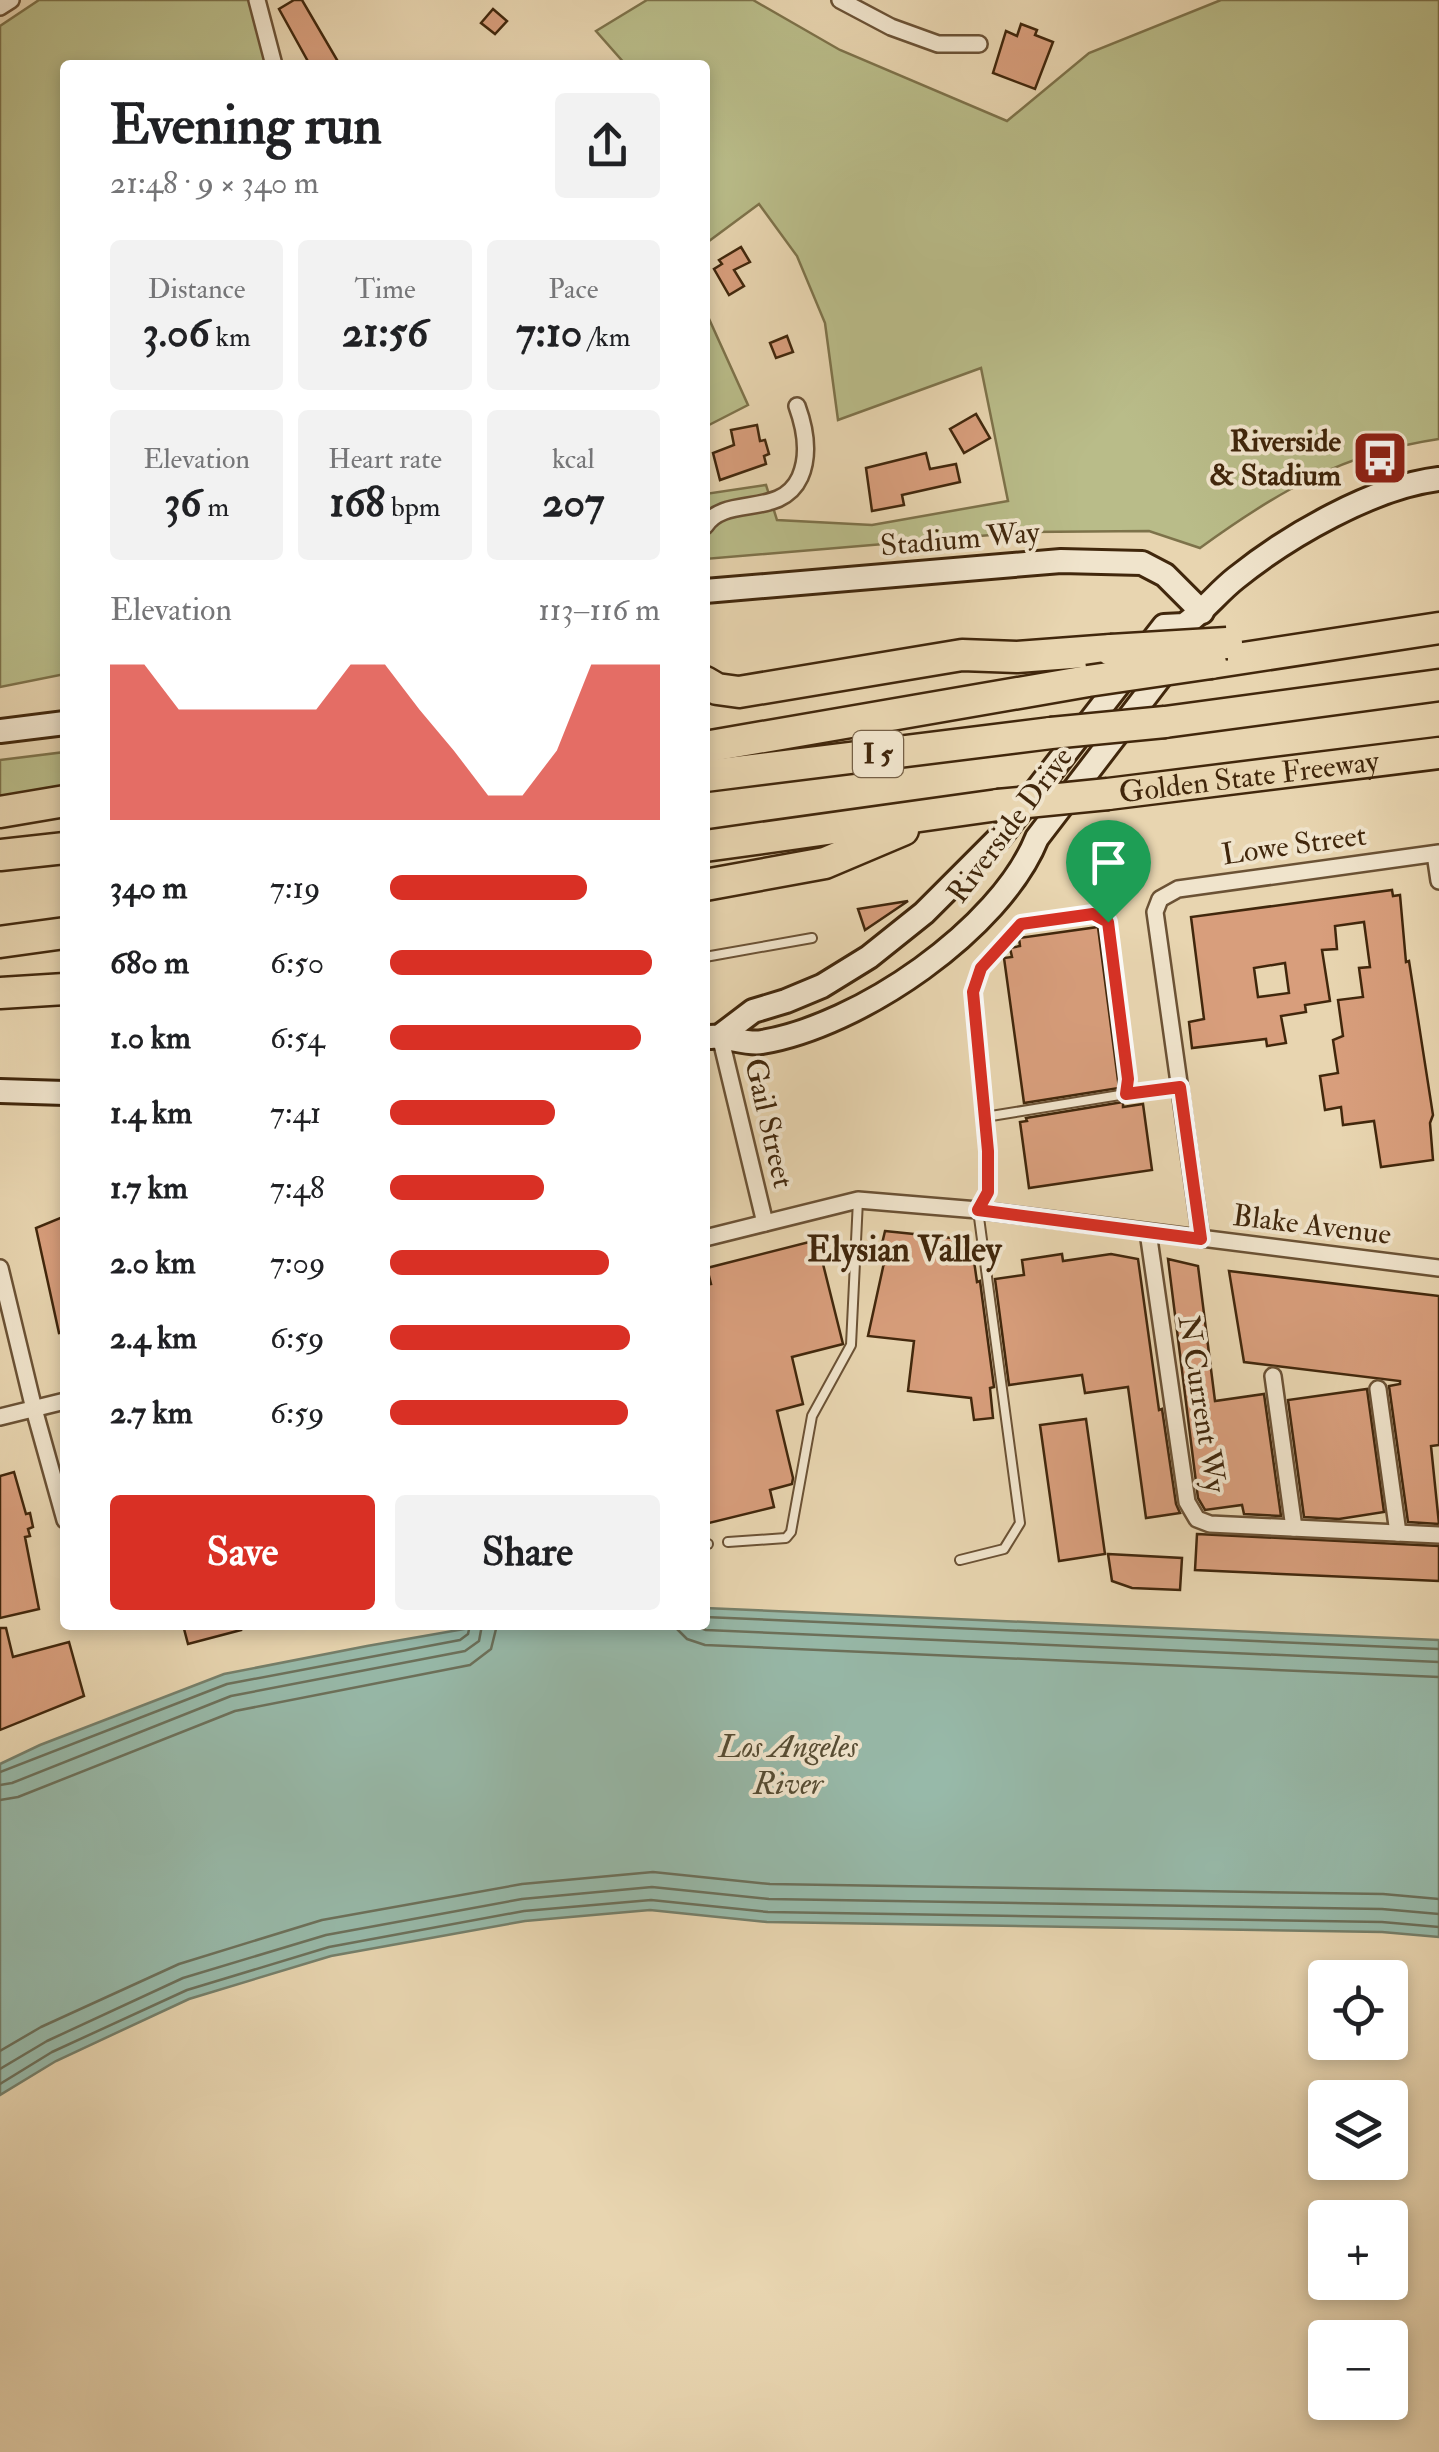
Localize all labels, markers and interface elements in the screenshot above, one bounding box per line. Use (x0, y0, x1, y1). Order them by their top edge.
text: Evening run (110, 91, 382, 160)
button: share (555, 93, 660, 198)
text: 21:48 · 9 × 340 m (110, 163, 319, 203)
text: Distance (148, 272, 246, 307)
text: Time (354, 272, 416, 307)
text: Pace (548, 272, 598, 307)
text: 3.06 (143, 307, 210, 359)
text: 21:56 (342, 307, 428, 359)
text: 7:10 (516, 307, 582, 359)
text: km (210, 320, 251, 355)
text: /km (582, 320, 630, 355)
place label: Riverside & Stadium (1209, 423, 1342, 494)
bus stop icon: Riverside & Stadium (1350, 428, 1410, 488)
text: Elevation (143, 442, 250, 477)
text: Heart rate (328, 442, 442, 477)
text: kcal (552, 442, 595, 477)
text: 36 (164, 477, 202, 529)
text: 168 (329, 477, 385, 529)
text: 207 (542, 477, 604, 529)
text: m (202, 490, 229, 525)
text: bpm (385, 490, 441, 525)
street label: Stadium Way (879, 514, 1042, 564)
text: Elevation (110, 590, 232, 630)
text: 113–116 m (538, 590, 660, 630)
road number: I 5 (853, 731, 903, 777)
street label: Riverside Drive (939, 740, 1081, 910)
street label: Golden State Freeway (1117, 742, 1382, 811)
street label: Lowe Street (1219, 817, 1369, 873)
pin (1066, 820, 1151, 923)
icon: arrive (1081, 835, 1136, 890)
text: 340 m (110, 868, 187, 908)
text: 7:19 (270, 868, 320, 908)
text: 680 m (110, 943, 189, 983)
text: 6:50 (270, 943, 324, 983)
text: 1.0 km (110, 1018, 191, 1058)
text: 6:54 (270, 1018, 325, 1058)
street label: Gail Street (736, 1055, 802, 1192)
text: 1.4 km (110, 1093, 192, 1133)
text: 7:41 (270, 1093, 321, 1133)
text: 1.7 km (110, 1168, 188, 1208)
text: 7:48 (270, 1168, 325, 1208)
street label: Blake Avenue (1231, 1197, 1393, 1253)
district label: Elysian Valley (807, 1228, 1003, 1273)
text: 2.0 km (110, 1243, 196, 1283)
text: 7:09 (270, 1243, 325, 1283)
street label: N Current Wy (1170, 1313, 1234, 1496)
text: 2.4 km (110, 1318, 197, 1358)
text: 6:59 (270, 1318, 325, 1358)
text: 2.7 km (110, 1393, 193, 1433)
text: 6:59 (270, 1393, 325, 1433)
button: Save (110, 1495, 375, 1610)
button: Share (395, 1495, 660, 1610)
water label: Los Angeles River (716, 1727, 859, 1804)
map controls (1308, 1960, 1408, 2420)
button: locate (1308, 1960, 1408, 2060)
button: layers (1308, 2080, 1408, 2180)
button: + (1308, 2200, 1408, 2300)
button: − (1308, 2320, 1408, 2420)

